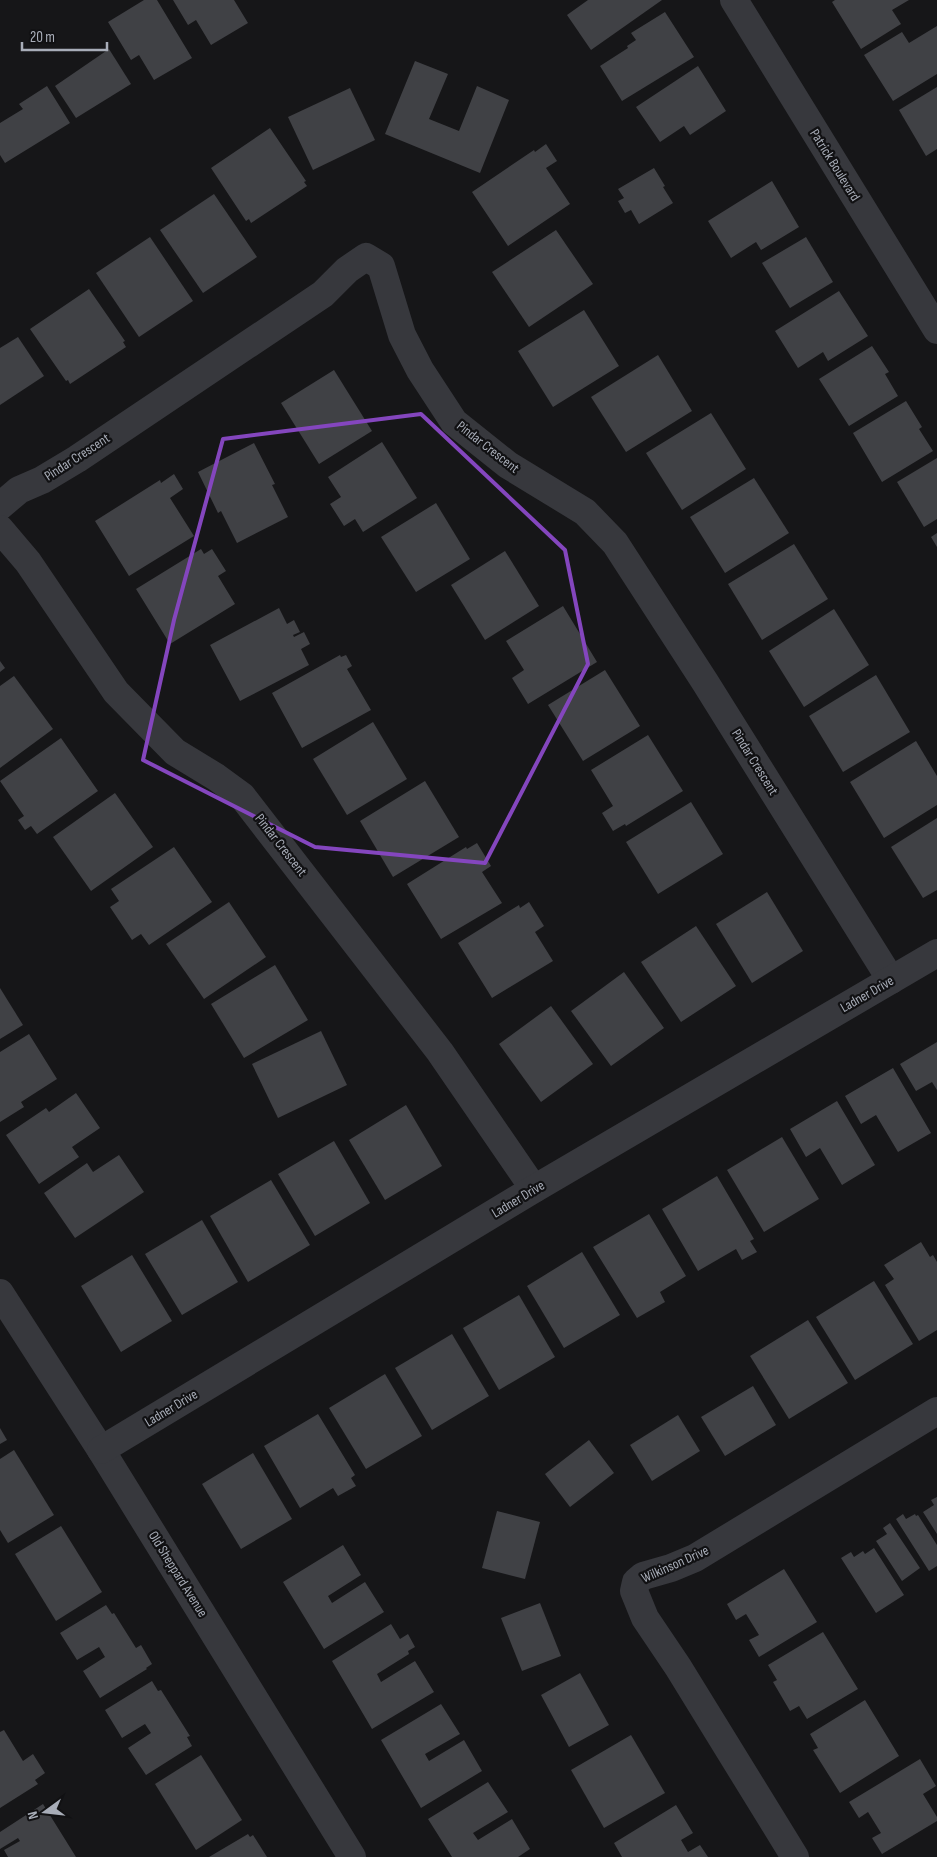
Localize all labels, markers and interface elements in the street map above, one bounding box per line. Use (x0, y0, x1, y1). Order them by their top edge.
scale bar (22, 20, 108, 52)
text: 20 m (30, 28, 55, 47)
street label: Patrick Boulevard (806, 126, 864, 204)
street label: Pindar Crescent (453, 417, 523, 477)
street label: Pindar Crescent (41, 430, 113, 484)
street label: Pindar Crescent (728, 726, 782, 798)
street label: Pindar Crescent (251, 810, 311, 880)
street label: Ladner Drive (837, 972, 897, 1016)
street label: Ladner Drive (488, 1177, 548, 1221)
street label: Ladner Drive (141, 1386, 201, 1430)
street label: Old Sheppard Avenue (145, 1528, 211, 1620)
street label: Wilkinson Drive (639, 1542, 711, 1586)
north arrow (20, 1787, 70, 1837)
text: N (24, 1809, 42, 1821)

